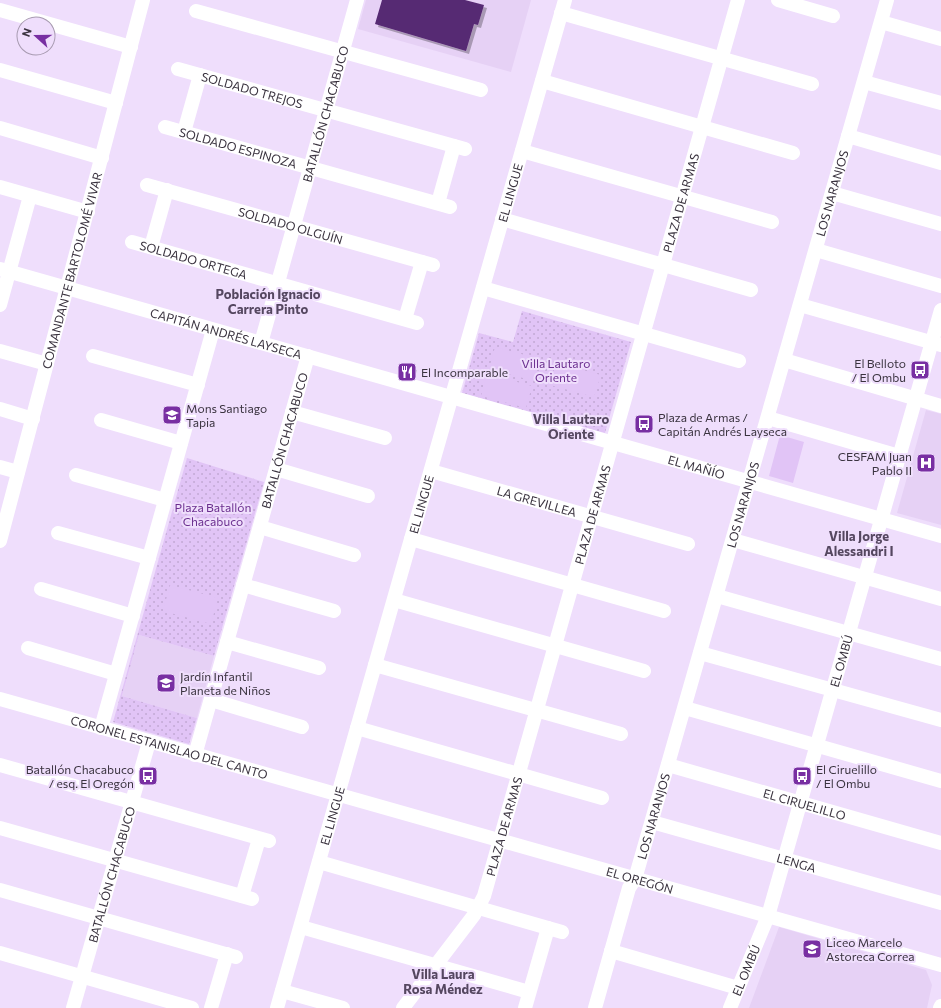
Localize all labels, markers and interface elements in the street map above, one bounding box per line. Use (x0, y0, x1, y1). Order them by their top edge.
north arrow (16, 16, 56, 56)
text: N (19, 26, 34, 38)
street label: BATALLÓN CHACABUCO (299, 44, 351, 184)
street label: SOLDADO TREJOS (200, 69, 304, 110)
street label: SOLDADO ESPINOZA (178, 124, 299, 171)
street label: LOS NARANJOS (813, 148, 851, 238)
street label: PLAZA DE ARMAS (660, 151, 701, 254)
street label: EL LINGUE (495, 162, 525, 224)
street label: COMANDANTE BARTOLOMÉ VIVAR (39, 170, 104, 370)
street label: SOLDADO OLGUÍN (237, 204, 344, 246)
street label: SOLDADO ORTEGA (138, 238, 249, 281)
district label: Población Ignacio Carrera Pinto (215, 286, 321, 317)
street label: CAPITÁN ANDRÉS LAYSECA (149, 305, 303, 361)
park label: Villa Lautaro Oriente (522, 356, 590, 384)
place label: El Belloto / El Ombu (852, 356, 906, 384)
bus stop icon: El Belloto / El Ombu (909, 359, 931, 381)
restaurant icon: El Incomparable (396, 361, 418, 383)
place label: El Incomparable (421, 365, 508, 379)
street label: BATALLÓN CHACABUCO (258, 371, 310, 510)
place label: Mons Santiago Tapia (186, 401, 267, 429)
school or university icon: Mons Santiago Tapia (161, 404, 183, 426)
place label: Plaza de Armas / Capitán Andrés Layseca (658, 410, 787, 438)
district label: Villa Lautaro Oriente (533, 411, 609, 442)
bus stop icon: Plaza de Armas / Capitán Andrés Layseca (633, 413, 655, 435)
place label: CESFAM Juan Pablo II (838, 449, 912, 477)
street label: EL MAÑÍO (667, 452, 727, 481)
hospital icon: CESFAM Juan Pablo II (915, 452, 937, 474)
street label: LOS NARANJOS (723, 460, 761, 549)
street label: PLAZA DE ARMAS (571, 463, 613, 566)
street label: EL LINGUE (406, 473, 436, 535)
street label: LA GREVILLEA (495, 483, 578, 519)
park label: Plaza Batallón Chacabuco (175, 500, 251, 528)
district label: Villa Jorge Alessandri I (824, 528, 894, 559)
street label: EL OMBÚ (827, 633, 855, 689)
place label: Jardín Infantil Planeta de Niños (180, 669, 271, 697)
school or university icon: Jardín Infantil Planeta de Niños (155, 672, 177, 694)
street label: CORONEL ESTANISLAO DEL CANTO (69, 712, 270, 781)
place label: Batallón Chacabuco / esq. El Oregón (26, 762, 134, 790)
place label: El Ciruelillo / El Ombu (816, 762, 877, 790)
bus stop icon: Batallón Chacabuco / esq. El Oregón (137, 765, 159, 787)
bus stop icon: El Ciruelillo / El Ombu (791, 765, 813, 787)
street label: LOS NARANJOS (634, 771, 672, 861)
street label: PLAZA DE ARMAS (483, 775, 525, 878)
street label: EL LINGUE (317, 785, 347, 847)
street label: EL CIRUELILLO (762, 786, 848, 822)
street label: BATALLÓN CHACABUCO (85, 805, 137, 944)
street label: LENGA (775, 850, 818, 875)
street label: EL OREGÓN (605, 864, 675, 896)
place label: Liceo Marcelo Astoreca Correa (826, 935, 915, 963)
school or university icon: Liceo Marcelo Astoreca Correa (801, 938, 823, 960)
street label: EL OMBÚ (729, 943, 762, 998)
district label: Villa Laura Rosa Méndez (403, 966, 483, 997)

